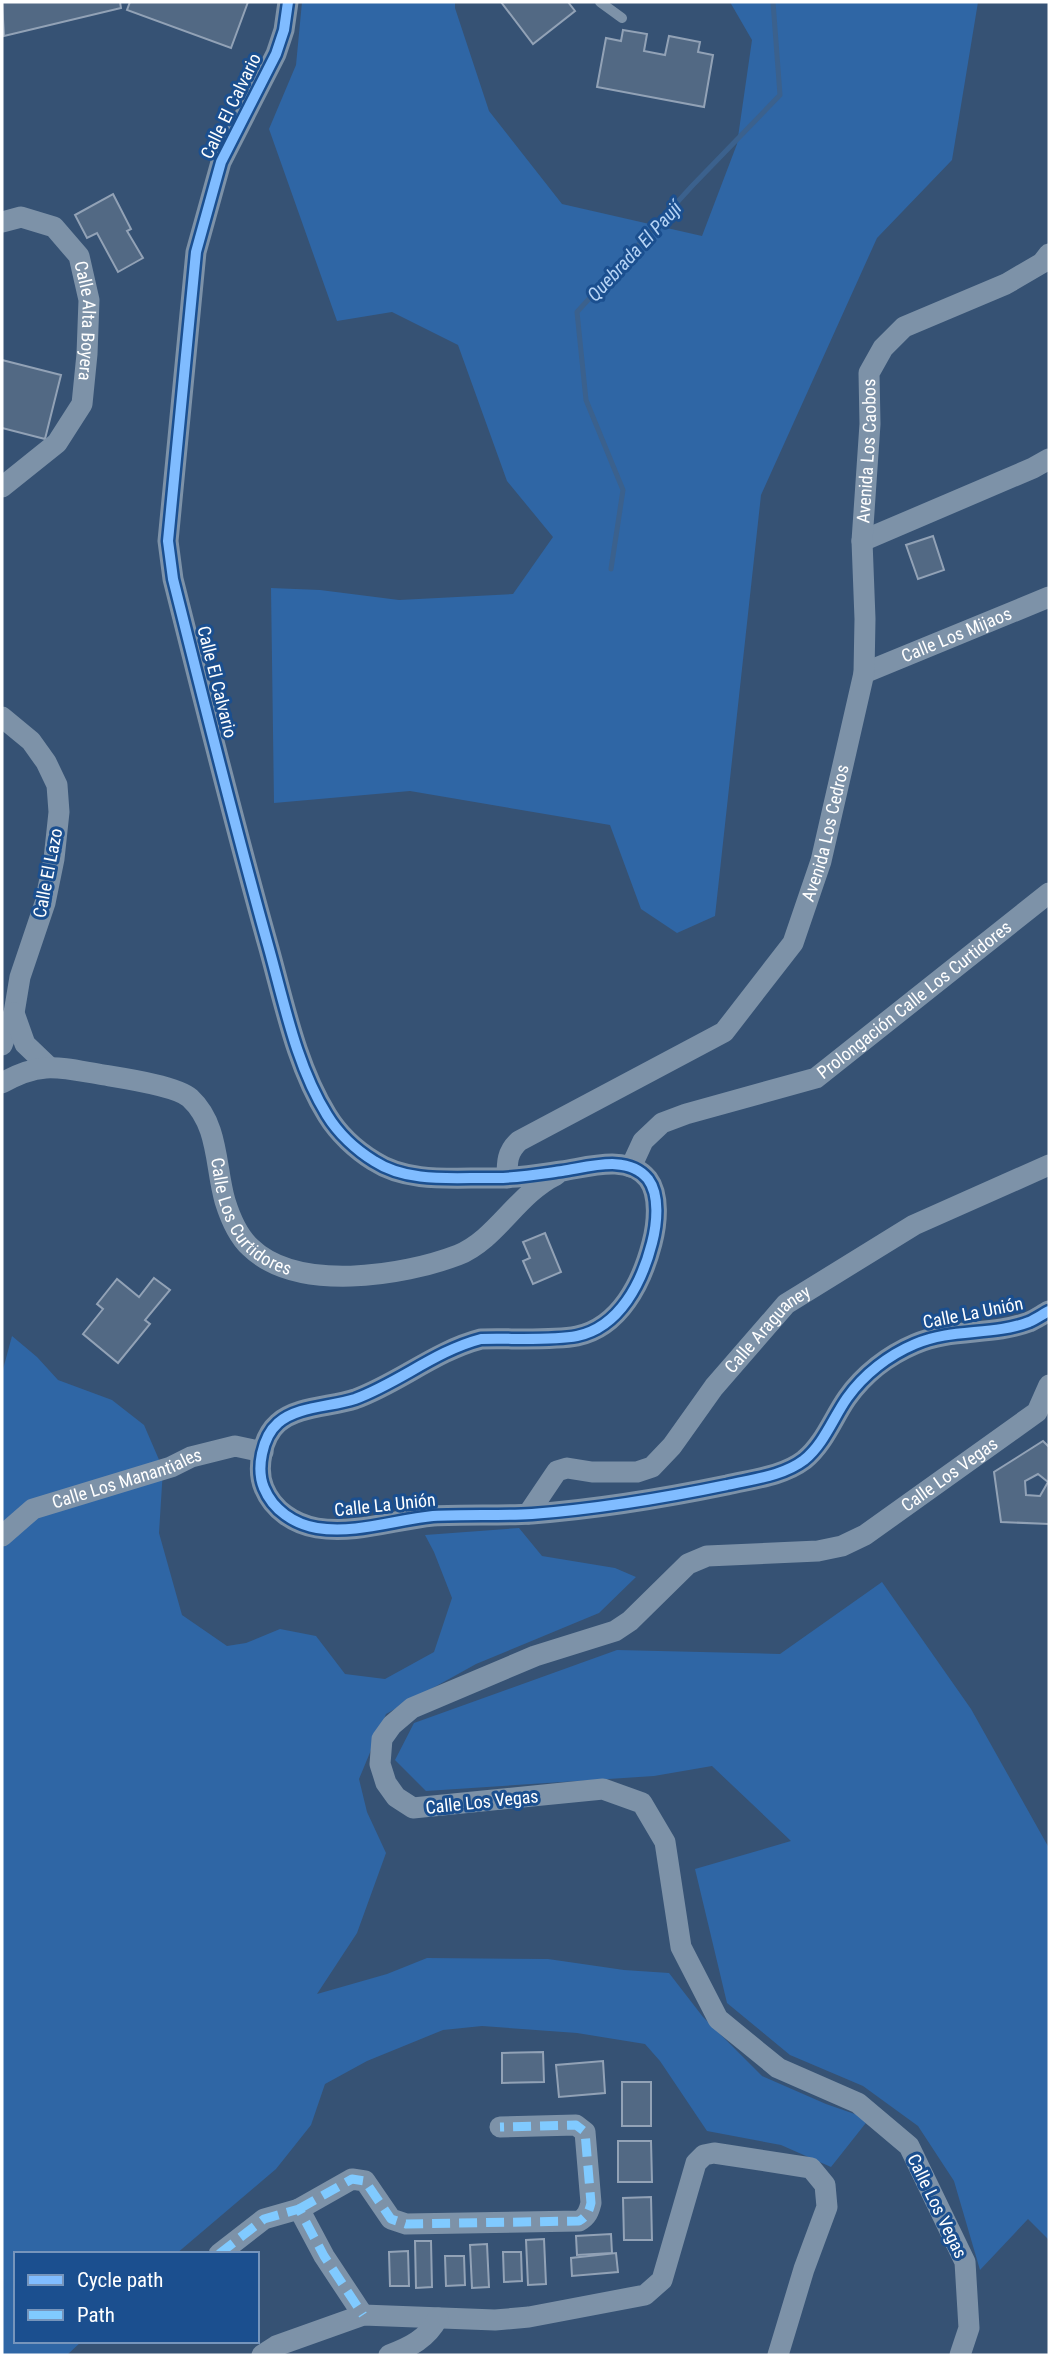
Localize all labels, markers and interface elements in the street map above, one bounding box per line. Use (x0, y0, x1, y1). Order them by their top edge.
street label: Calle El Calvario (196, 50, 265, 162)
water label: Quebrada El Paují (582, 195, 688, 306)
street label: Calle Alta Boyera (70, 259, 100, 382)
street label: Avenida Los Caobos (852, 379, 880, 524)
street label: Calle Los Mijaos (898, 603, 1015, 667)
street label: Calle El Calvario (193, 624, 242, 740)
street label: Avenida Los Cedros (797, 763, 853, 904)
street label: Calle El Lazo (29, 826, 66, 919)
street label: Prolongación Calle Los Curtidores (813, 916, 1015, 1083)
street label: Calle Los Curtidores (207, 1156, 294, 1279)
street label: Calle Araguaney (720, 1280, 814, 1377)
street label: Calle La Unión (921, 1293, 1025, 1333)
street label: Calle Los Vegas (897, 1433, 1002, 1516)
street label: Calle Los Manantiales (49, 1444, 204, 1513)
street label: Calle La Unión (333, 1489, 437, 1520)
street label: Calle Los Vegas (424, 1785, 539, 1818)
street label: Calle Los Vegas (903, 2150, 972, 2261)
legend (14, 2252, 259, 2343)
text: Cycle path (77, 2268, 163, 2292)
text: Path (77, 2303, 115, 2327)

